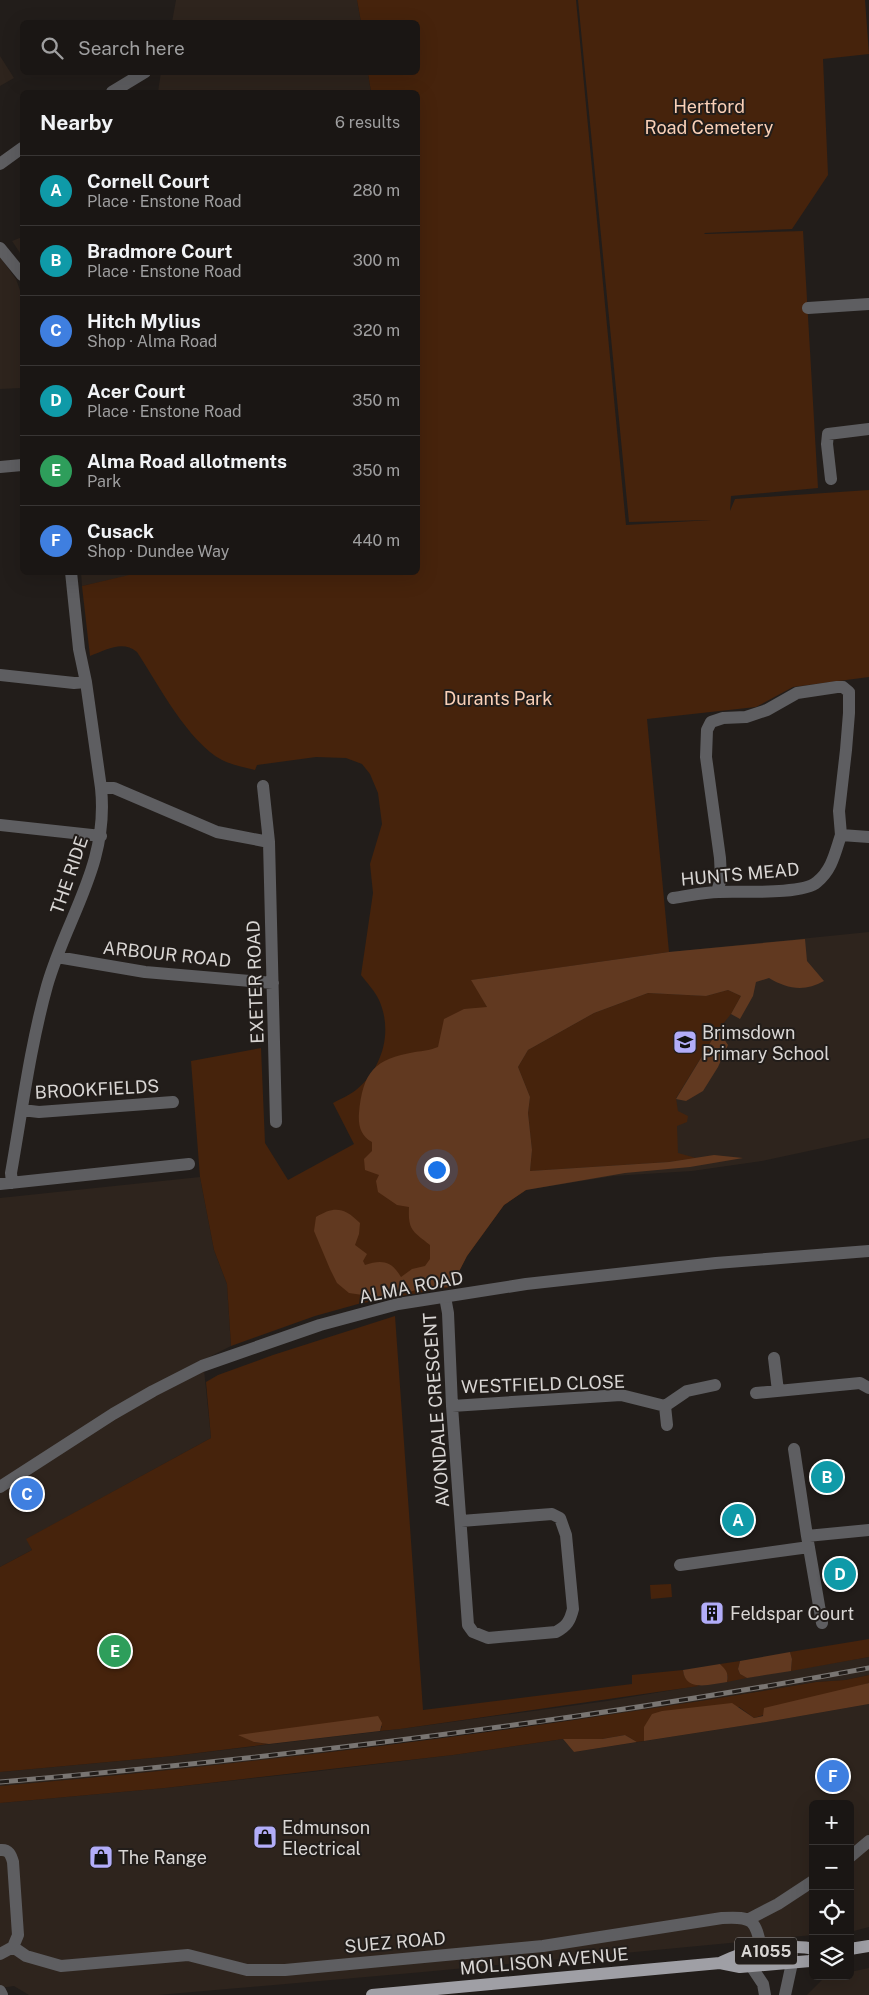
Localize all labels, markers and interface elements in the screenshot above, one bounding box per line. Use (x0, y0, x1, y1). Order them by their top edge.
search box (20, 20, 420, 75)
icon: search (38, 34, 66, 62)
text: Search here (78, 37, 185, 59)
park label: Hertford Road Cemetery (645, 96, 774, 138)
text: Nearby (40, 110, 113, 135)
text: 6 results (335, 113, 400, 132)
text: Cornell Court (87, 170, 210, 192)
text: A (50, 181, 62, 200)
text: 280 m (353, 181, 400, 200)
text: Place · Enstone Road (87, 192, 242, 211)
text: Bradmore Court (87, 240, 233, 262)
text: B (51, 251, 61, 270)
text: 300 m (353, 251, 400, 270)
text: Place · Enstone Road (87, 262, 242, 281)
text: Hitch Mylius (87, 310, 201, 332)
text: C (50, 321, 62, 340)
text: 320 m (353, 321, 400, 340)
text: Shop · Alma Road (87, 332, 217, 351)
text: Acer Court (87, 380, 185, 402)
text: D (50, 391, 62, 410)
text: 350 m (352, 391, 400, 410)
text: Place · Enstone Road (87, 402, 242, 421)
text: Alma Road allotments (87, 450, 287, 472)
text: E (51, 461, 61, 480)
text: 350 m (352, 461, 400, 480)
text: Park (87, 472, 121, 491)
text: Cusack (87, 520, 154, 542)
text: F (51, 531, 61, 550)
text: 440 m (352, 531, 400, 550)
text: Shop · Dundee Way (87, 542, 229, 561)
park label: Durants Park (444, 688, 552, 709)
street label: THE RIDE (46, 833, 92, 917)
street label: HUNTS MEAD (680, 858, 800, 890)
street label: EXETER ROAD (242, 920, 268, 1044)
street label: ARBOUR ROAD (102, 937, 232, 971)
place label: Brimsdown Primary School (702, 1022, 830, 1064)
school or university icon: Brimsdown Primary School (672, 1029, 698, 1055)
street label: BROOKFIELDS (34, 1075, 160, 1103)
your location (424, 1157, 450, 1183)
street label: ALMA ROAD (357, 1267, 465, 1307)
street label: AVONDALE CRESCENT (419, 1311, 453, 1508)
street label: WESTFIELD CLOSE (461, 1371, 625, 1397)
pin: B (811, 1458, 843, 1496)
pin: C (11, 1475, 43, 1513)
pin: A (722, 1501, 754, 1539)
pin: D (824, 1555, 856, 1593)
building icon: Feldspar Court (699, 1600, 725, 1626)
place label: Feldspar Court (730, 1603, 854, 1624)
pin: E (99, 1632, 131, 1670)
pin: F (817, 1757, 849, 1795)
map controls (809, 1800, 854, 1980)
button: + (809, 1800, 854, 1845)
place label: Edmunson Electrical (282, 1817, 370, 1859)
shop icon: Edmunson Electrical (252, 1824, 278, 1850)
shop icon: The Range (88, 1844, 114, 1870)
button: − (809, 1845, 854, 1890)
place label: The Range (118, 1847, 207, 1868)
button: locate (809, 1890, 854, 1935)
street label: SUEZ ROAD (344, 1927, 446, 1957)
button: layers (809, 1935, 854, 1980)
road number: A1055 (735, 1938, 797, 1964)
street label: MOLLISON AVENUE (459, 1943, 629, 1979)

